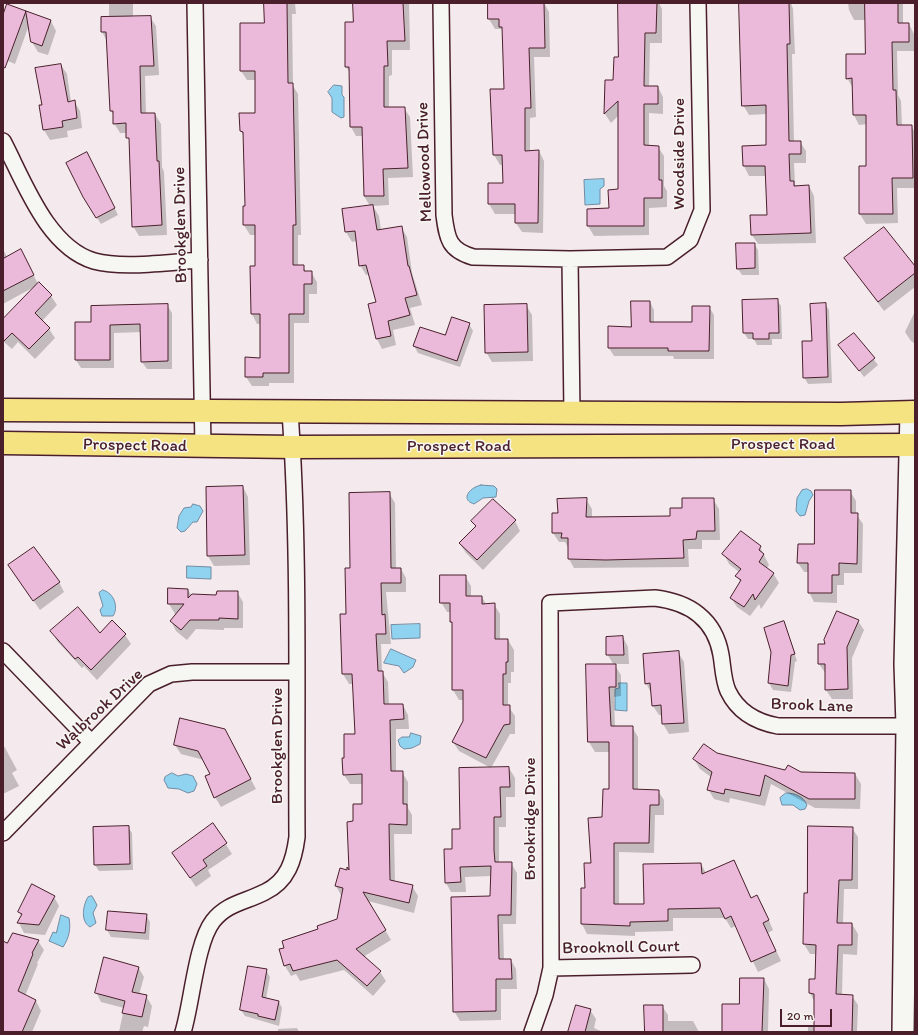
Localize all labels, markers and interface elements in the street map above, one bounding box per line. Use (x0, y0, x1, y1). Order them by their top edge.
street label: Woodside Drive (670, 98, 690, 210)
street label: Mellowood Drive (413, 102, 437, 222)
street label: Brookglen Drive (170, 167, 192, 283)
street label: Prospect Road (83, 435, 187, 457)
street label: Prospect Road (731, 435, 835, 455)
street label: Prospect Road (407, 437, 511, 457)
street label: Walbrook Drive (52, 665, 148, 755)
street label: Brookglen Drive (268, 688, 288, 804)
street label: Brook Lane (770, 694, 854, 718)
street label: Brookridge Drive (521, 757, 541, 881)
street label: Brooknoll Court (562, 937, 680, 959)
scale bar (782, 1001, 834, 1027)
text: 20 m (787, 1009, 814, 1023)

